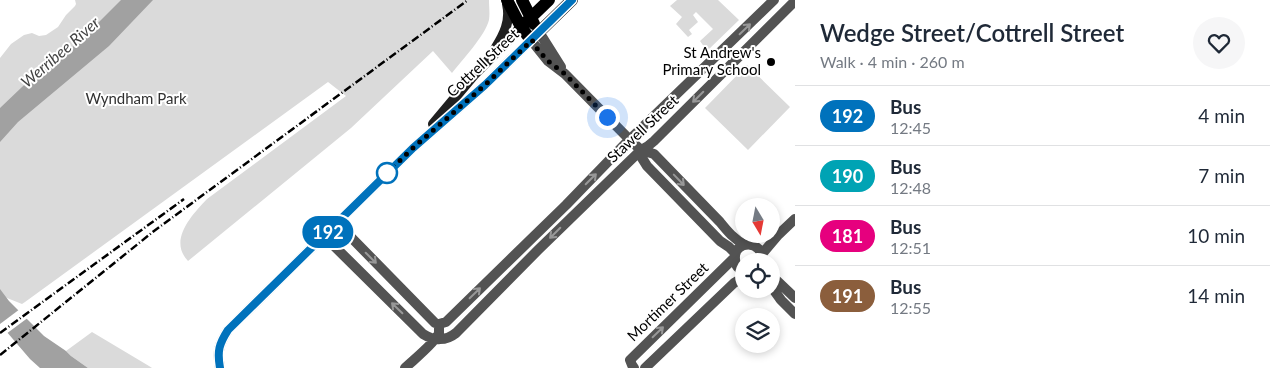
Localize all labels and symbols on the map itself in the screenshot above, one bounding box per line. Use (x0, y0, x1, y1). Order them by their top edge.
water label: Werribee River (17, 12, 103, 91)
one-way arrow (738, 23, 751, 35)
street label: Cottrell Street (443, 24, 523, 100)
place label: St Andrew's Primary School (662, 43, 761, 78)
marker: St Andrew's Primary School (765, 56, 777, 68)
park label: Wyndham Park (85, 89, 187, 107)
street label: Stawell Street (603, 90, 682, 166)
one-way arrow (692, 91, 704, 103)
your location (595, 105, 620, 130)
unlabelled marker (376, 162, 398, 184)
one-way arrow (585, 173, 597, 186)
one-way arrow (672, 174, 685, 186)
north arrow (735, 198, 780, 242)
line badge: 192 (299, 216, 357, 248)
one-way arrow (549, 227, 562, 239)
one-way arrow (365, 252, 377, 264)
street label: Mortimer Street (623, 258, 712, 344)
one-way arrow (469, 287, 482, 299)
one-way arrow (391, 302, 404, 314)
one-way arrow (652, 326, 664, 339)

